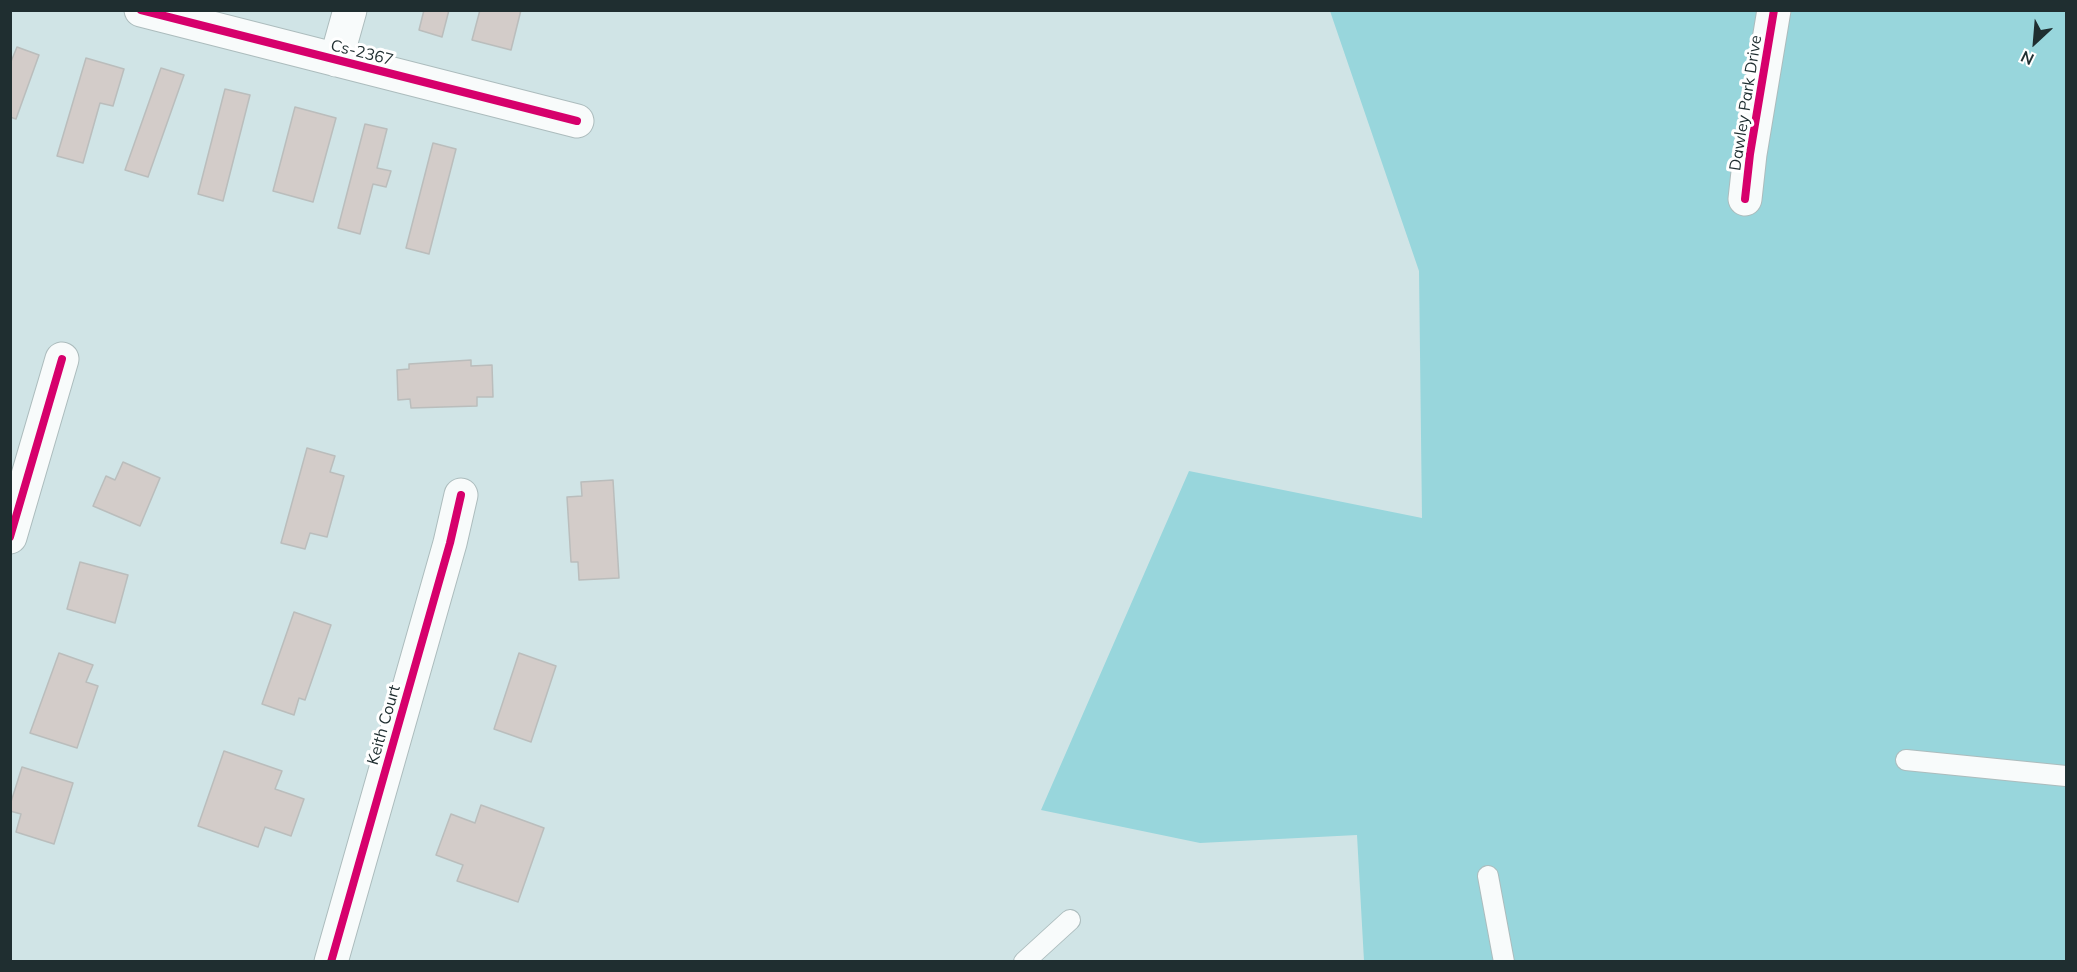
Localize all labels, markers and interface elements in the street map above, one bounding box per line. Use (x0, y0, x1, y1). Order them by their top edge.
north arrow (2005, 12, 2065, 72)
street label: Dawley Park Drive (1726, 34, 1766, 172)
street label: Cs-2367 (329, 36, 395, 70)
text: N (2017, 47, 2037, 70)
street label: Keith Court (363, 683, 405, 767)

